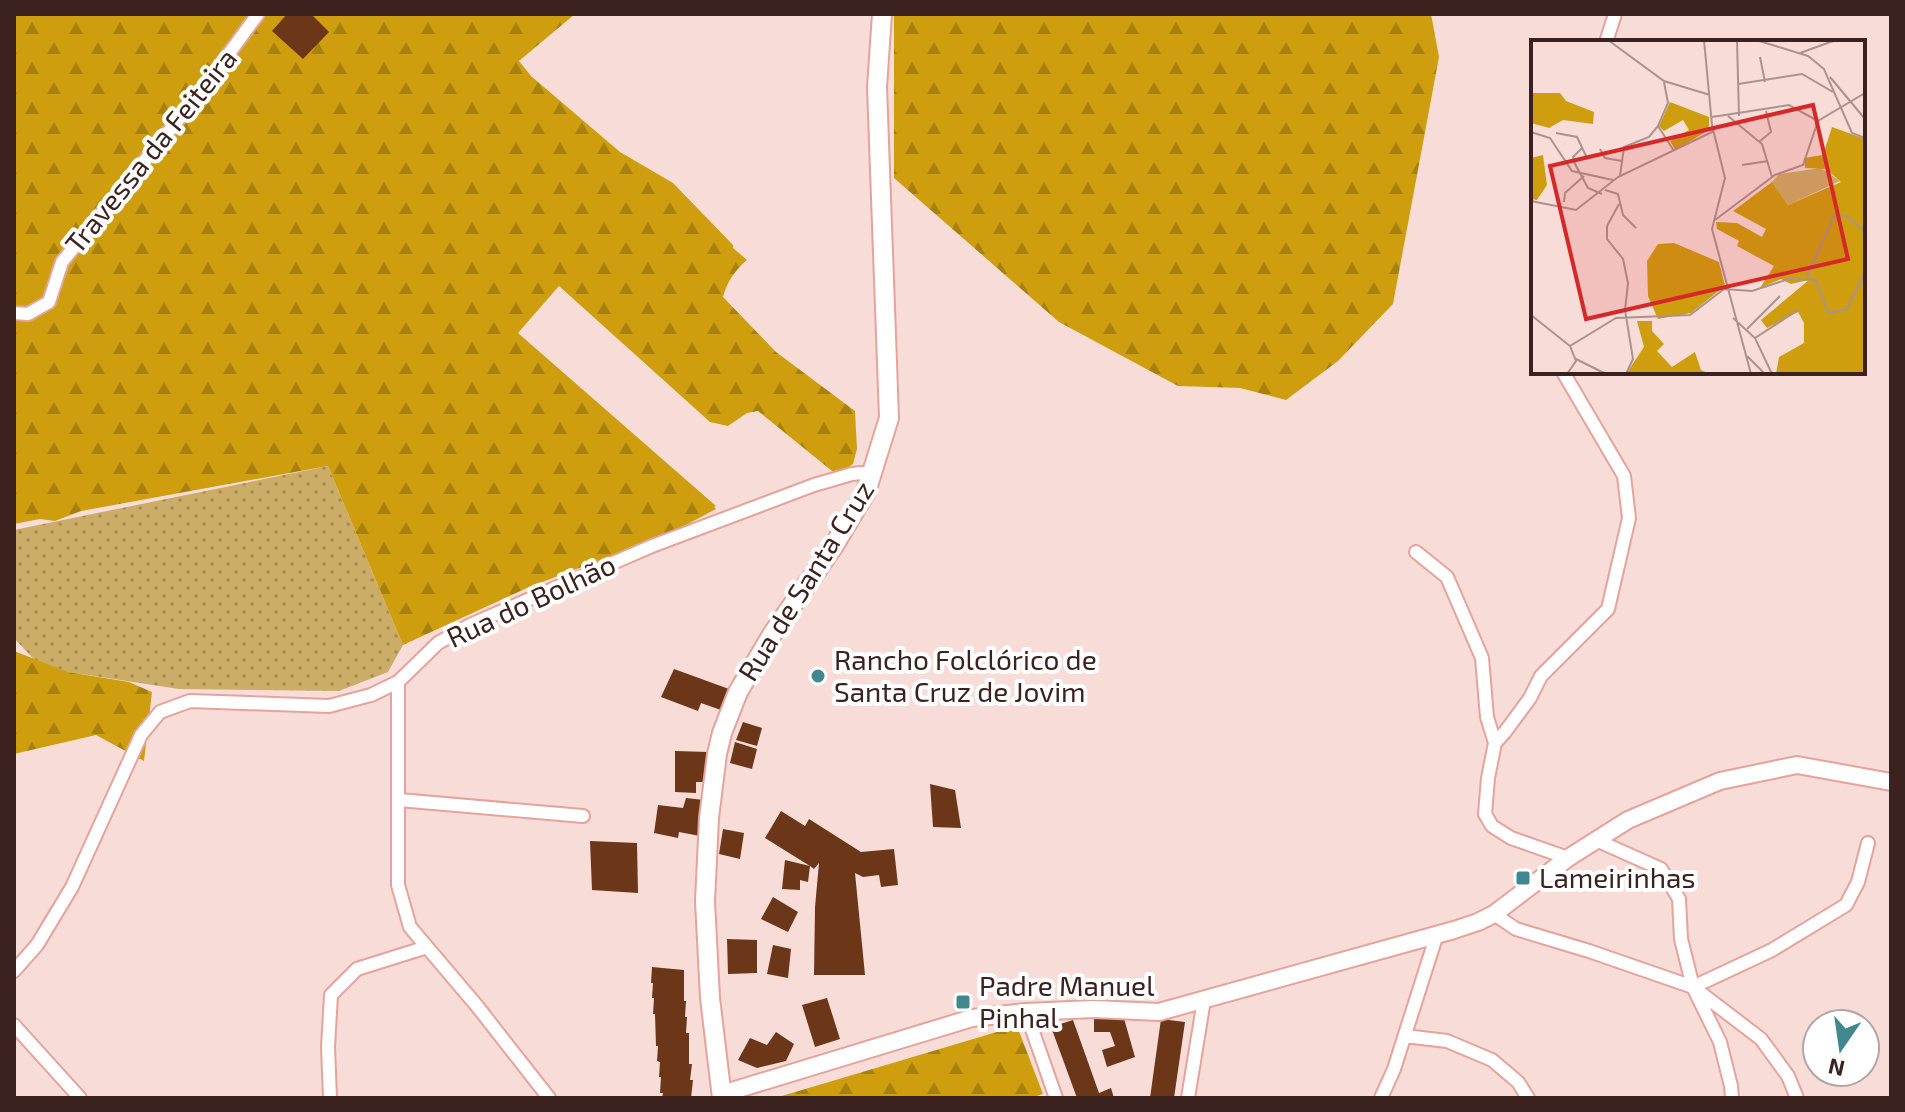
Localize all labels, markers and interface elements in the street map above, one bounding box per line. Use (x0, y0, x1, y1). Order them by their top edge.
inset map (1531, 40, 1865, 374)
street label: Travessa da Feiteira (57, 41, 243, 260)
street label: Rua de Santa Cruz (730, 474, 880, 687)
street label: Rua do Bolhão (441, 546, 620, 654)
place label: Rancho Folclórico de Santa Cruz de Jovim (834, 642, 1097, 708)
marker: Rancho Folclórico de Santa Cruz de Jovim (809, 667, 827, 685)
place label: Lameirinhas (1539, 860, 1696, 894)
marker: Lameirinhas (1514, 869, 1532, 887)
place label: Padre Manuel Pinhal (979, 968, 1155, 1034)
marker: Padre Manuel Pinhal (954, 993, 972, 1011)
north arrow (1801, 1008, 1881, 1088)
text: N (1826, 1054, 1847, 1083)

